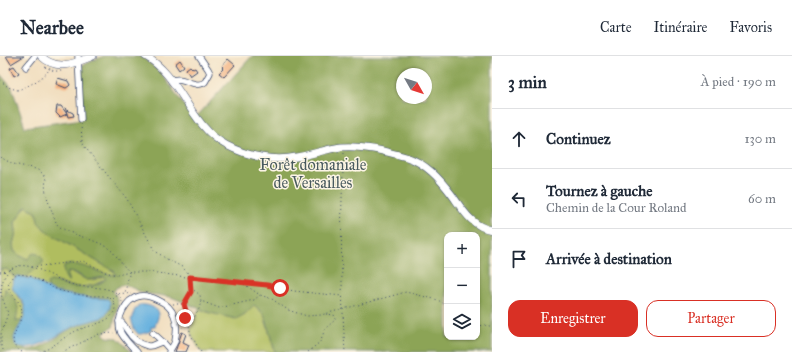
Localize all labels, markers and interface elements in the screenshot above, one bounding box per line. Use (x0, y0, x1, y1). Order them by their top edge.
text: Nearbee (20, 16, 84, 39)
text: Carte (600, 19, 632, 36)
text: Itinéraire (654, 19, 707, 36)
text: Favoris (729, 19, 772, 36)
north arrow (396, 68, 432, 104)
text: 3 min (508, 72, 547, 93)
text: À pied · 190 m (701, 74, 776, 90)
icon: ahead (508, 128, 530, 150)
text: Continuez (546, 130, 611, 148)
text: 130 m (744, 131, 776, 147)
park label: Forêt domaniale de Versailles (259, 155, 367, 192)
text: Tournez à gauche (546, 182, 653, 200)
icon: left (508, 188, 530, 210)
text: 60 m (748, 191, 776, 207)
text: Chemin de la Cour Roland (546, 200, 687, 216)
map controls (444, 232, 480, 340)
button: + (444, 232, 480, 268)
icon: arrive (508, 248, 530, 270)
text: Arrivée à destination (546, 250, 672, 268)
button: − (444, 268, 480, 304)
route start (271, 279, 289, 297)
button: Enregistrer (508, 300, 638, 337)
button: Partager (646, 300, 776, 337)
button: layers (444, 304, 480, 340)
route end (176, 309, 194, 327)

